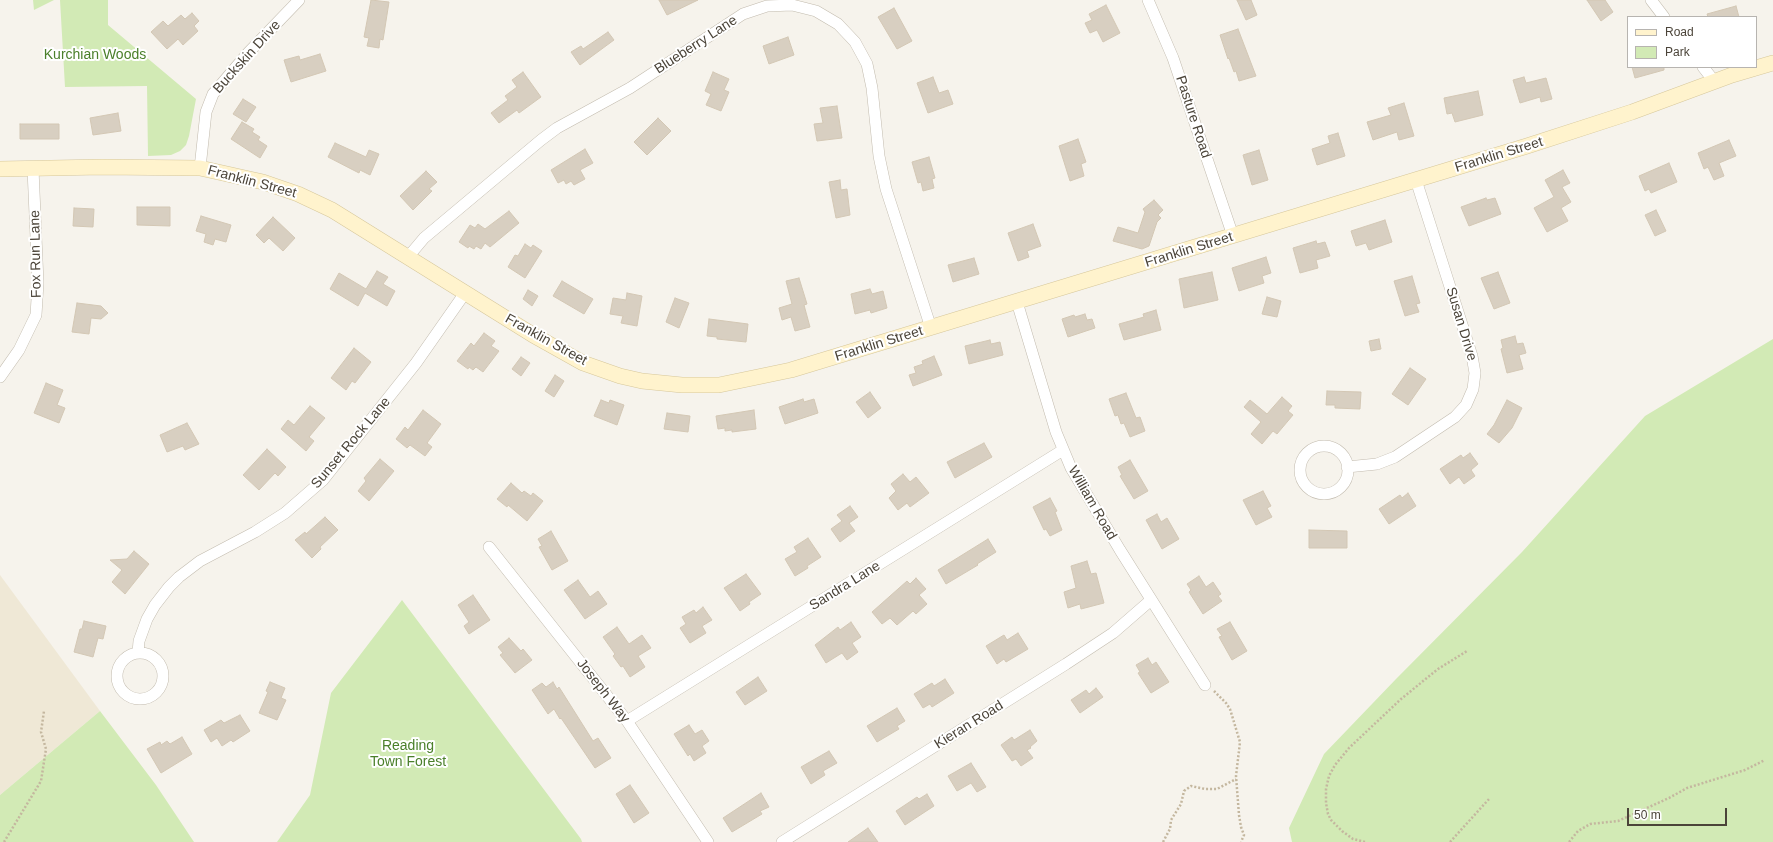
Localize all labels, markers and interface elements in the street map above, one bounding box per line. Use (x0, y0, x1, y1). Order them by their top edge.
street label: Blueberry Lane (652, 12, 740, 78)
legend (1627, 16, 1757, 68)
street label: Buckskin Drive (210, 17, 284, 97)
text: Road (1665, 25, 1694, 39)
text: Park (1665, 45, 1690, 59)
park label: Kurchian Woods (44, 47, 146, 63)
street label: Pasture Road (1172, 74, 1214, 160)
street label: Franklin Street (1453, 134, 1545, 176)
street label: Franklin Street (206, 162, 298, 202)
street label: Fox Run Lane (27, 210, 45, 298)
street label: Franklin Street (1143, 229, 1235, 271)
street label: Susan Drive (1442, 285, 1480, 363)
street label: Franklin Street (502, 311, 590, 369)
street label: Franklin Street (833, 323, 925, 365)
street label: Sunset Rock Lane (308, 394, 394, 492)
street label: William Road (1064, 463, 1120, 543)
street label: Sandra Lane (807, 558, 883, 614)
street label: Joseph Way (573, 656, 633, 726)
street label: Kieran Road (932, 697, 1006, 753)
park label: Reading Town Forest (370, 738, 446, 770)
scale bar (1629, 800, 1729, 826)
text: 50 m (1634, 808, 1661, 822)

